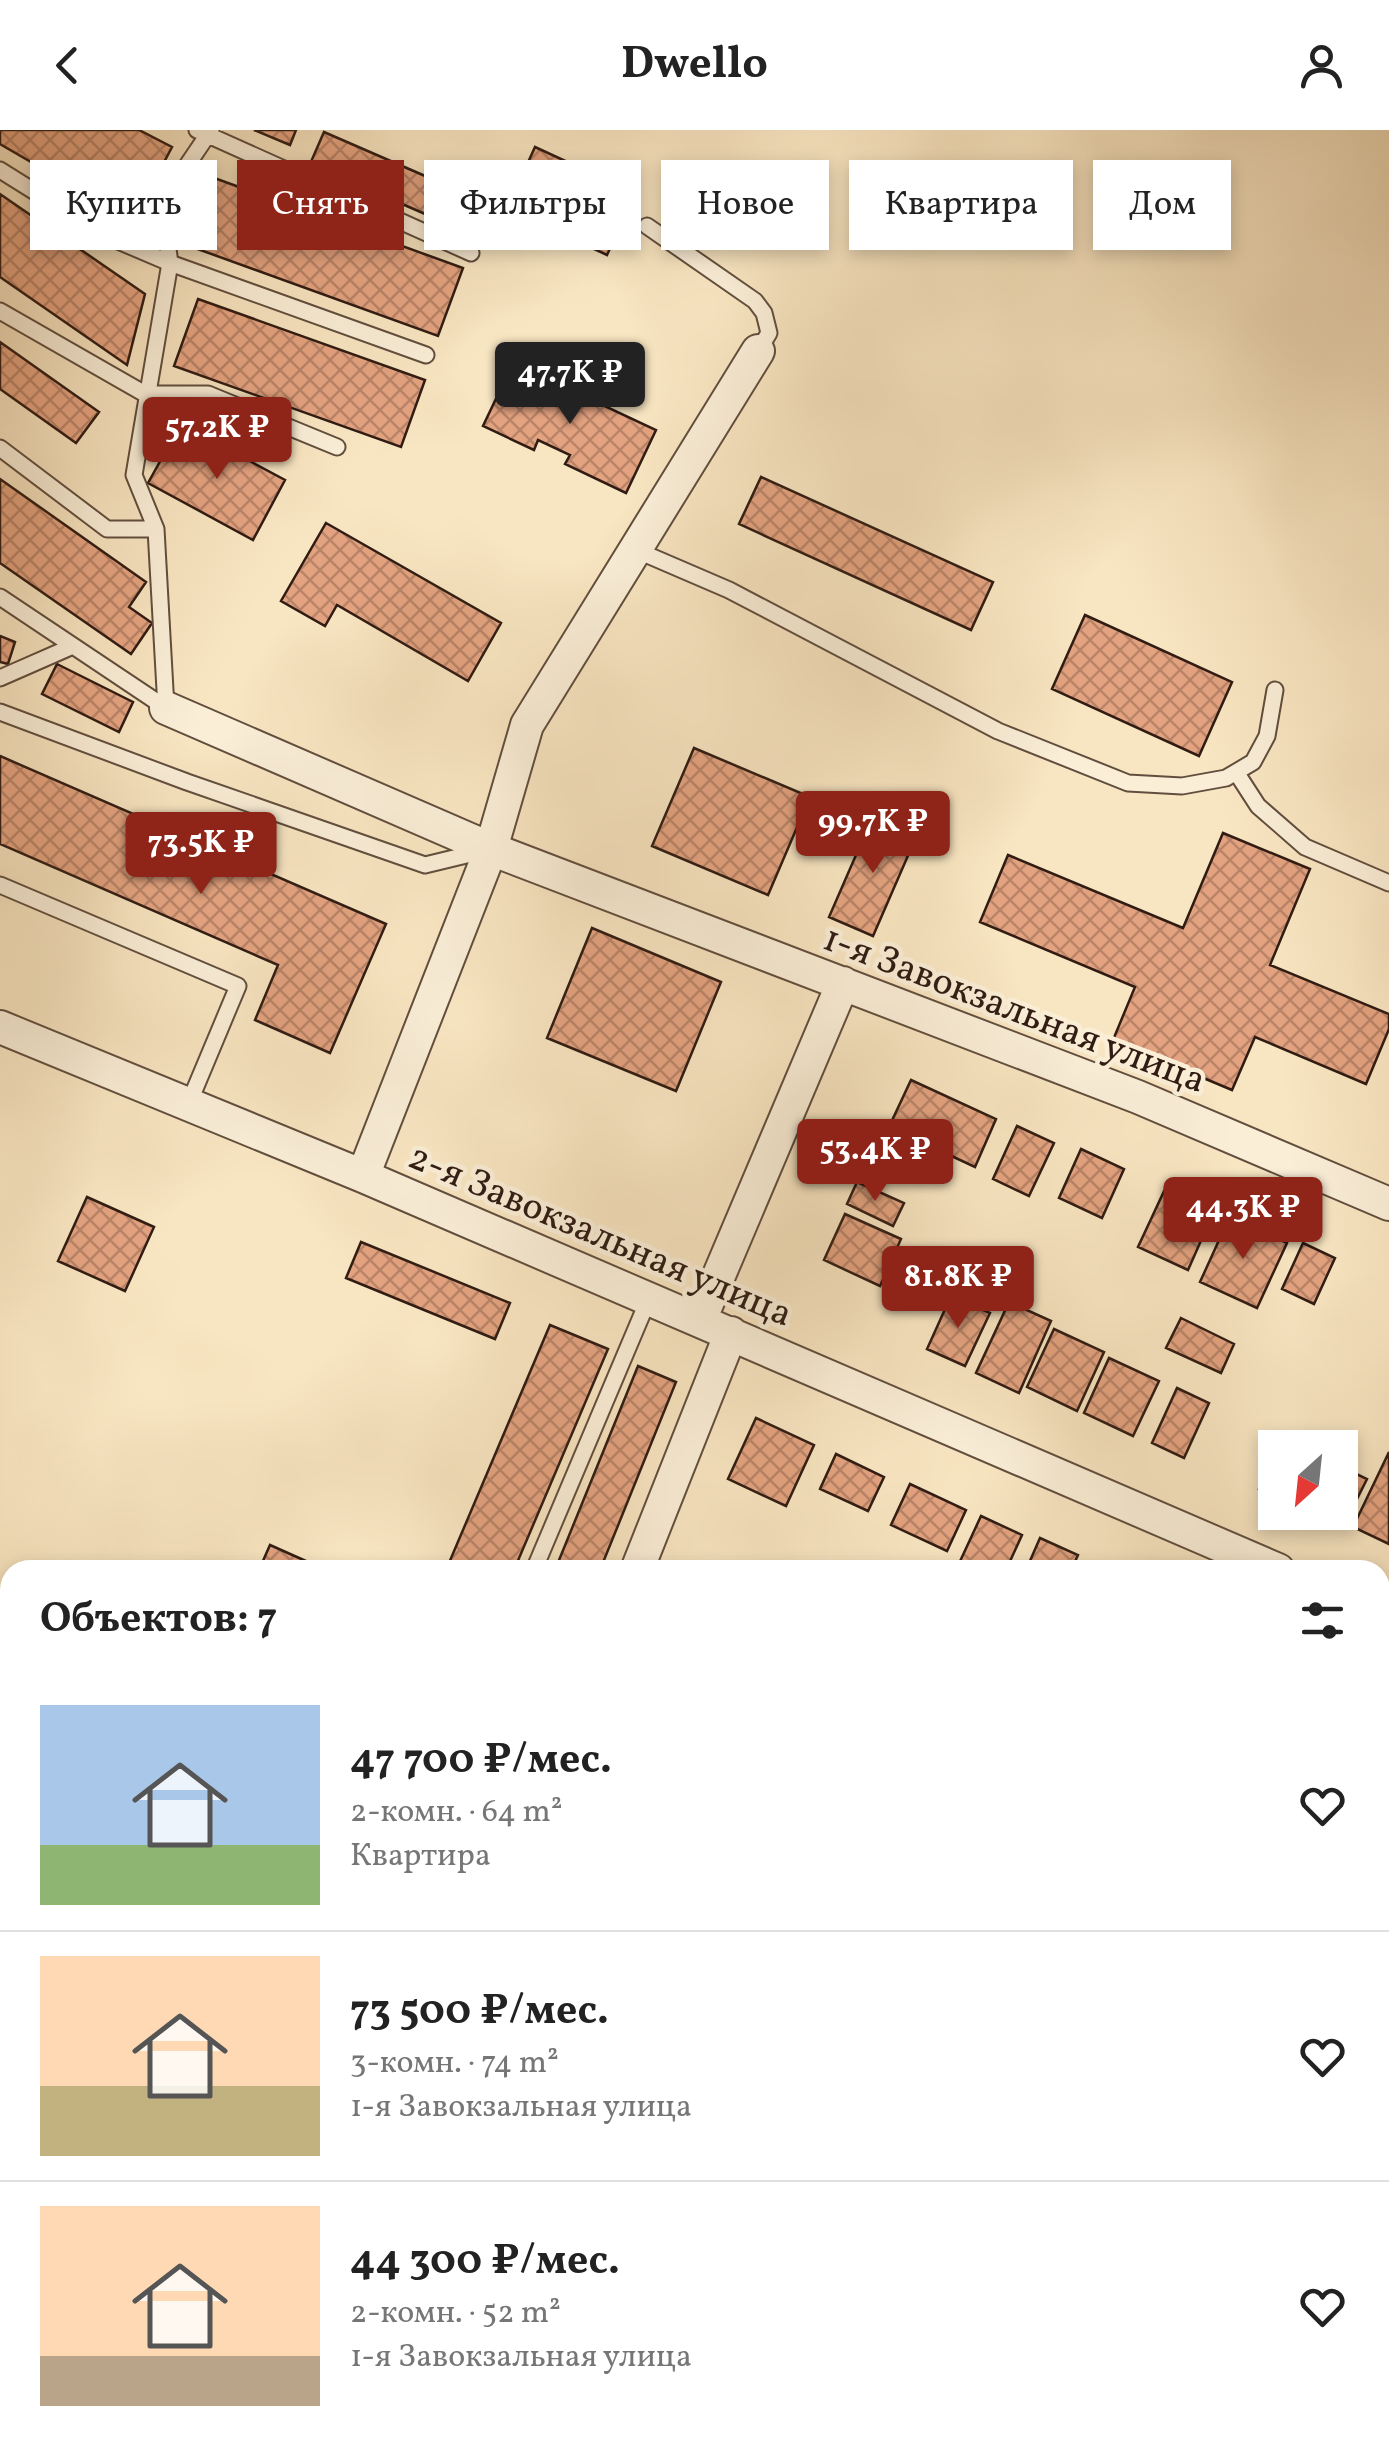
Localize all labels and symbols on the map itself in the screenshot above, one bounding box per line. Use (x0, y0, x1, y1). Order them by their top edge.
pin: 47.7K ₽ (478, 342, 662, 427)
pin: 57.2K ₽ (125, 397, 309, 482)
pin: 99.7K ₽ (781, 791, 965, 876)
pin: 73.5K ₽ (109, 812, 293, 897)
street label: 1-я Завокзальная улица (815, 914, 1213, 1109)
pin: 53.4K ₽ (783, 1119, 967, 1204)
street label: 2-я Завокзальная улица (399, 1132, 800, 1342)
pin: 44.3K ₽ (1151, 1177, 1335, 1262)
pin: 81.8K ₽ (866, 1246, 1050, 1331)
north arrow (1258, 1430, 1358, 1530)

